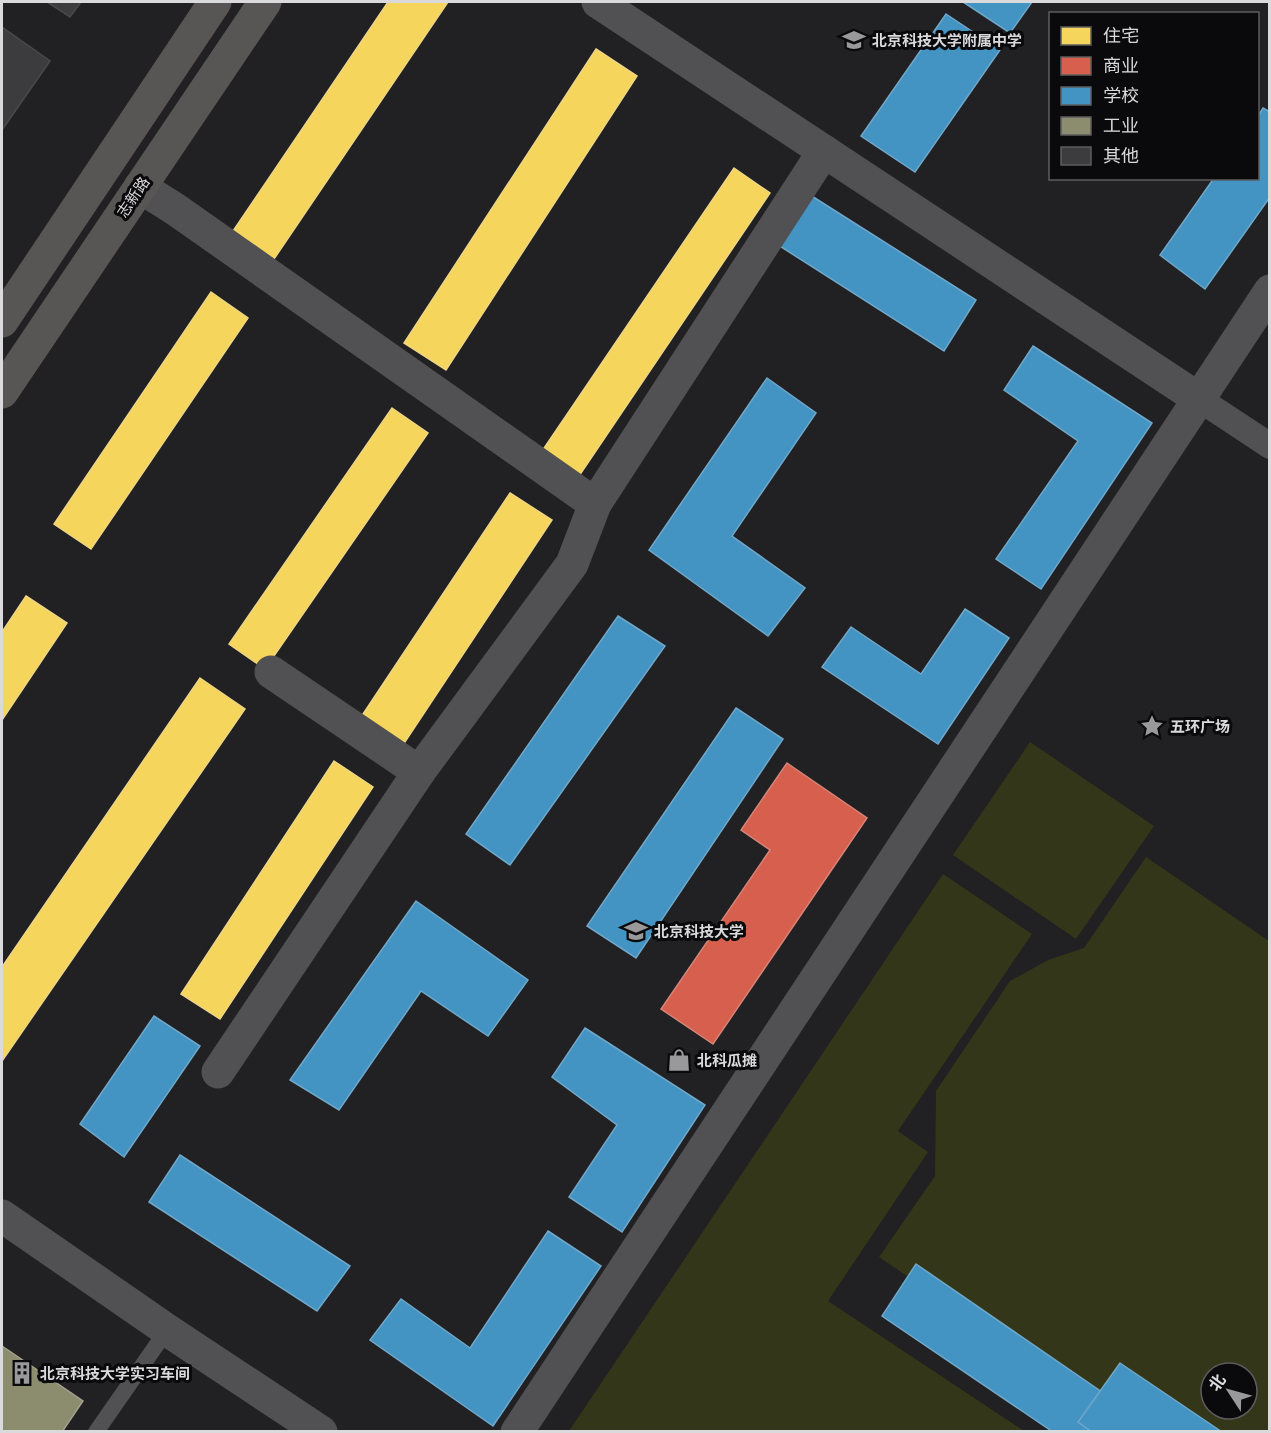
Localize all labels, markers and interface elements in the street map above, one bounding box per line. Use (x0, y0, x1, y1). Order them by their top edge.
legend (1049, 12, 1259, 180)
text: 住宅 (1103, 24, 1139, 47)
school or university icon: 北京科技大学附属中学 (841, 27, 867, 53)
place label: 北京科技大学附属中学 (872, 31, 1022, 50)
text: 商业 (1103, 54, 1139, 77)
text: 学校 (1103, 84, 1139, 107)
text: 工业 (1103, 114, 1139, 137)
text: 其他 (1103, 144, 1139, 167)
street label: 志新路 (113, 173, 153, 221)
place icon: 五环广场 (1139, 713, 1165, 739)
place label: 五环广场 (1170, 717, 1230, 736)
school or university icon: 北京科技大学 (623, 918, 649, 944)
place label: 北京科技大学 (654, 922, 744, 941)
shop icon: 北科瓜摊 (666, 1047, 692, 1073)
place label: 北科瓜摊 (697, 1051, 757, 1070)
building icon: 北京科技大学实习车间 (9, 1360, 35, 1386)
north arrow (1199, 1361, 1259, 1421)
place label: 北京科技大学实习车间 (40, 1364, 190, 1383)
text: 北 (1204, 1370, 1230, 1395)

